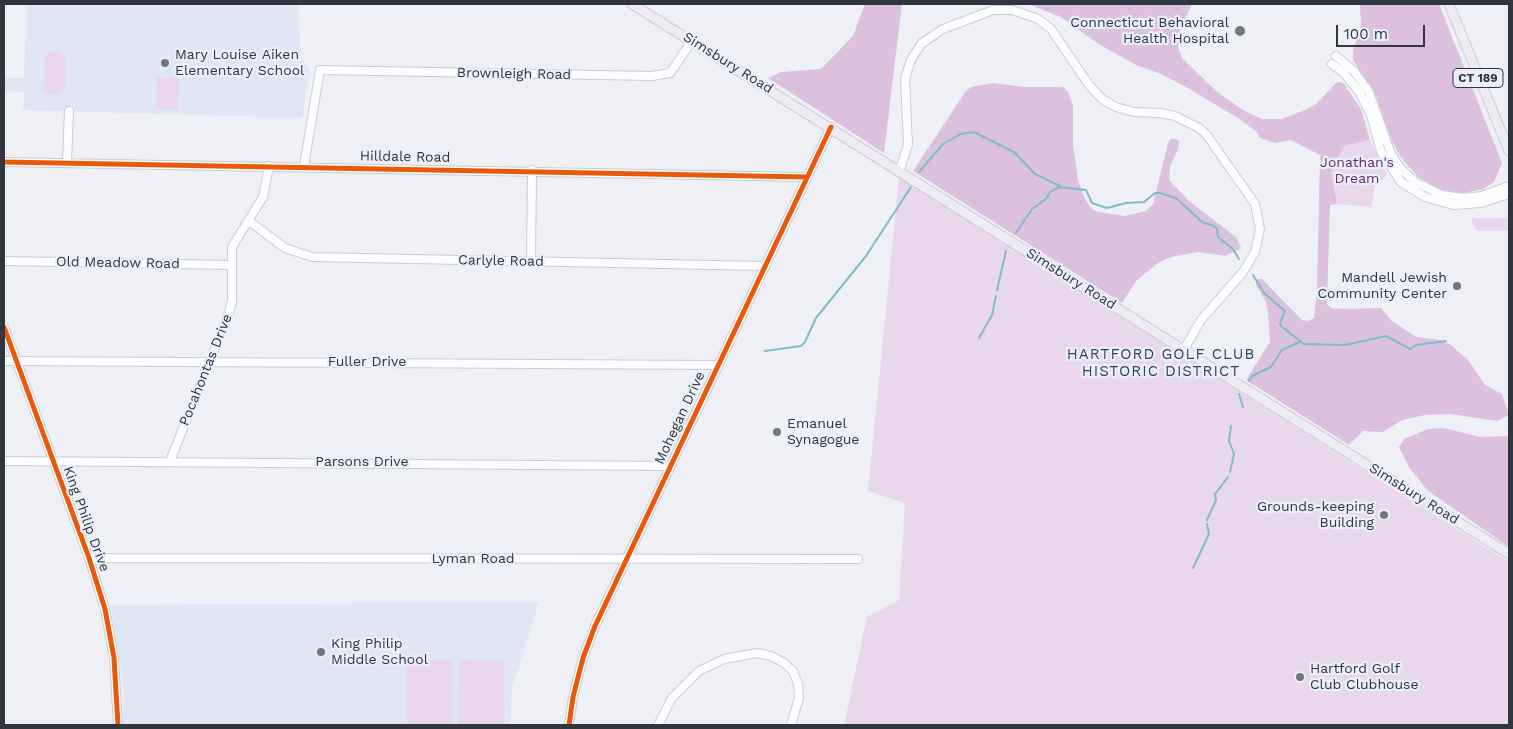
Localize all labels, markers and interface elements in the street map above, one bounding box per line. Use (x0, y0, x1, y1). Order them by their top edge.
place label: Connecticut Behavioral Health Hospital (1070, 15, 1229, 48)
scale bar (1338, 15, 1427, 47)
marker: Connecticut Behavioral Health Hospital (1233, 24, 1247, 38)
text: 100 m (1344, 25, 1388, 43)
street label: Simsbury Road (680, 29, 776, 97)
place label: Mary Louise Aiken Elementary School (175, 47, 304, 80)
marker: Mary Louise Aiken Elementary School (159, 57, 171, 69)
street label: Brownleigh Road (457, 65, 571, 83)
road number: CT 189 (1453, 68, 1503, 88)
street label: Hilldale Road (360, 148, 450, 166)
park label: Jonathan's Dream (1320, 155, 1394, 188)
street label: Simsbury Road (1023, 245, 1119, 313)
street label: Carlyle Road (458, 252, 544, 270)
street label: Old Meadow Road (56, 254, 180, 272)
place label: Mandell Jewish Community Center (1318, 270, 1447, 302)
marker: Mandell Jewish Community Center (1451, 280, 1463, 292)
street label: Pocahontas Drive (176, 312, 236, 428)
district label: HARTFORD GOLF CLUB HISTORIC DISTRICT (1065, 346, 1257, 381)
street label: Fuller Drive (328, 354, 406, 370)
street label: Mohegan Drive (651, 369, 709, 467)
place label: Emanuel Synagogue (787, 416, 859, 448)
marker: Emanuel Synagogue (771, 426, 783, 438)
street label: Parsons Drive (315, 454, 409, 470)
street label: Simsbury Road (1366, 460, 1462, 528)
street label: King Philip Drive (59, 464, 113, 574)
place label: Grounds-keeping Building (1257, 499, 1374, 532)
marker: Grounds-keeping Building (1378, 509, 1390, 521)
street label: Lyman Road (431, 551, 515, 567)
place label: King Philip Middle School (331, 636, 428, 669)
marker: King Philip Middle School (315, 646, 327, 658)
place label: Hartford Golf Club Clubhouse (1310, 661, 1419, 694)
marker: Hartford Golf Club Clubhouse (1294, 671, 1306, 683)

